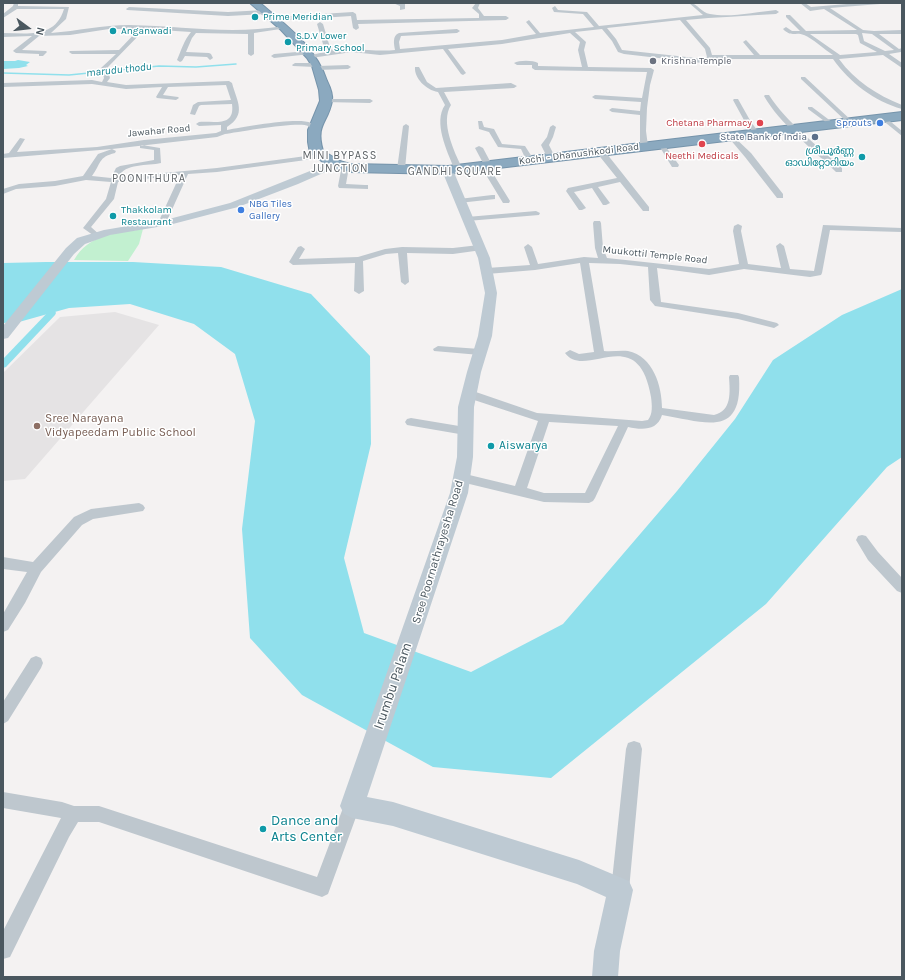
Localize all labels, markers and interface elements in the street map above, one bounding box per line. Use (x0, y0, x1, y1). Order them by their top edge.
north arrow (8, 8, 48, 48)
place label: Prime Meridian (263, 11, 333, 23)
marker: Prime Meridian (250, 12, 260, 22)
place label: Anganwadi (121, 25, 172, 37)
text: N (33, 26, 47, 37)
marker: Anganwadi (108, 26, 118, 36)
place label: S.D.V Lower Primary School (296, 30, 365, 54)
marker: S.D.V Lower Primary School (283, 37, 293, 47)
place label: Krishna Temple (661, 55, 731, 67)
marker: Krishna Temple (648, 56, 658, 66)
water label: marudu thodu (86, 60, 152, 80)
place label: Chetana Pharmacy (666, 117, 752, 129)
place label: Sprouts (836, 117, 872, 129)
marker: Chetana Pharmacy (755, 118, 765, 128)
marker: Sprouts (875, 118, 885, 128)
street label: Jawahar Road (127, 122, 191, 140)
place label: State Bank of India (720, 131, 807, 143)
marker: State Bank of India (810, 132, 820, 142)
marker: Neethi Medicals (697, 139, 707, 149)
street label: Kochi - Dhanushkodi Road (518, 141, 640, 167)
place label: ശ്രീപൂർണ്ണ ഓഡിറ്റോറിയം (785, 145, 854, 168)
district label: MINI BYPASS JUNCTION (303, 149, 377, 175)
place label: Neethi Medicals (665, 150, 739, 162)
marker: ശ്രീപൂർണ്ണ ഓഡിറ്റോറിയം (857, 152, 867, 162)
district label: GANDHI SQUARE (408, 165, 502, 179)
district label: POONITHURA (112, 172, 186, 186)
place label: NBG Tiles Gallery (249, 198, 292, 222)
place label: Thakkolam Restaurant (121, 204, 172, 228)
marker: NBG Tiles Gallery (236, 205, 246, 215)
marker: Thakkolam Restaurant (108, 211, 118, 221)
street label: Muukottil Temple Road (602, 244, 708, 266)
place label: Sree Narayana Vidyapeedam Public School (45, 412, 196, 440)
marker: Sree Narayana Vidyapeedam Public School (32, 421, 42, 431)
place label: Aiswarya (499, 439, 548, 453)
marker: Aiswarya (486, 441, 496, 451)
street label: Sree Poornathrayesha Road (409, 478, 467, 626)
street label: Irumbu Palam (370, 640, 416, 732)
place label: Dance and Arts Center (271, 813, 342, 846)
marker: Dance and Arts Center (258, 824, 268, 834)

